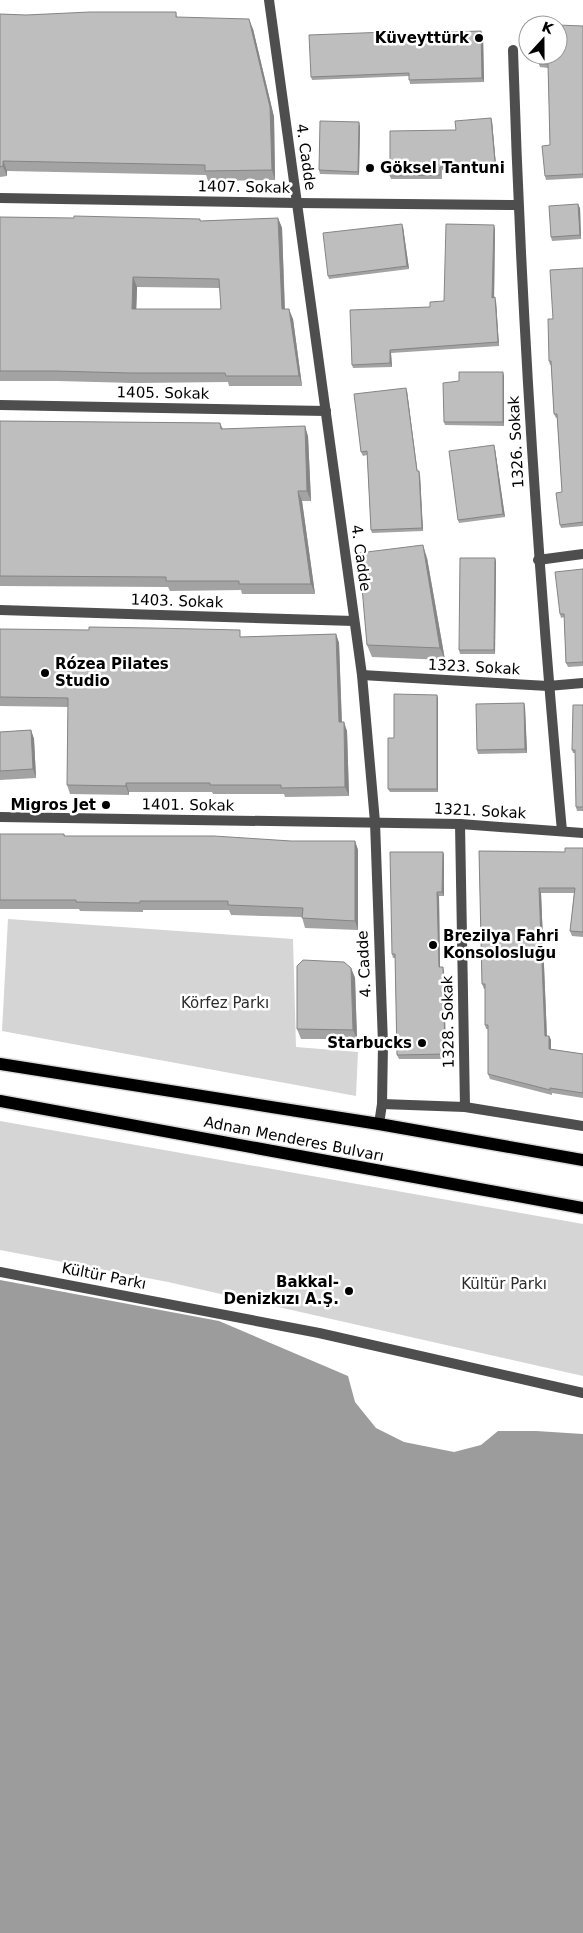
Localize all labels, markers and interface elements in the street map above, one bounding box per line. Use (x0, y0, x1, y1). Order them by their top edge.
north arrow (518, 15, 568, 65)
text: K (540, 18, 557, 38)
place label: Küveyttürk (375, 29, 470, 47)
marker: Küveyttürk (473, 32, 485, 44)
street label: 4. Cadde (292, 123, 320, 191)
place label: Göksel Tantuni (380, 159, 505, 177)
marker: Göksel Tantuni (364, 162, 376, 174)
street label: 1407. Sokak (197, 177, 291, 197)
street label: 1405. Sokak (116, 383, 210, 403)
street label: 1326. Sokak (505, 395, 527, 489)
street label: 4. Cadde (347, 524, 375, 592)
street label: 1403. Sokak (130, 590, 224, 612)
place label: Rózea Pilates Studio (55, 655, 169, 690)
street label: 1323. Sokak (427, 656, 521, 678)
marker: Rózea Pilates Studio (39, 667, 51, 679)
street label: 1401. Sokak (141, 795, 235, 815)
place label: Migros Jet (10, 796, 96, 814)
marker: Migros Jet (100, 799, 112, 811)
street label: 1321. Sokak (433, 800, 527, 822)
place label: Brezilya Fahri Konsolosluğu (443, 927, 559, 962)
street label: 4. Cadde (353, 930, 375, 998)
marker: Brezilya Fahri Konsolosluğu (427, 939, 439, 951)
street label: 1328. Sokak (438, 975, 458, 1069)
park label: Körfez Parkı (181, 994, 269, 1012)
place label: Starbucks (327, 1034, 412, 1052)
marker: Starbucks (416, 1037, 428, 1049)
street label: Adnan Menderes Bulvarı (202, 1113, 386, 1165)
street label: Kültür Parkı (60, 1259, 148, 1293)
place label: Bakkal- Denizkızı A.Ş. (224, 1273, 339, 1308)
park label: Kültür Parkı (461, 1275, 547, 1293)
marker: Bakkal- Denizkızı A.Ş. (343, 1285, 355, 1297)

